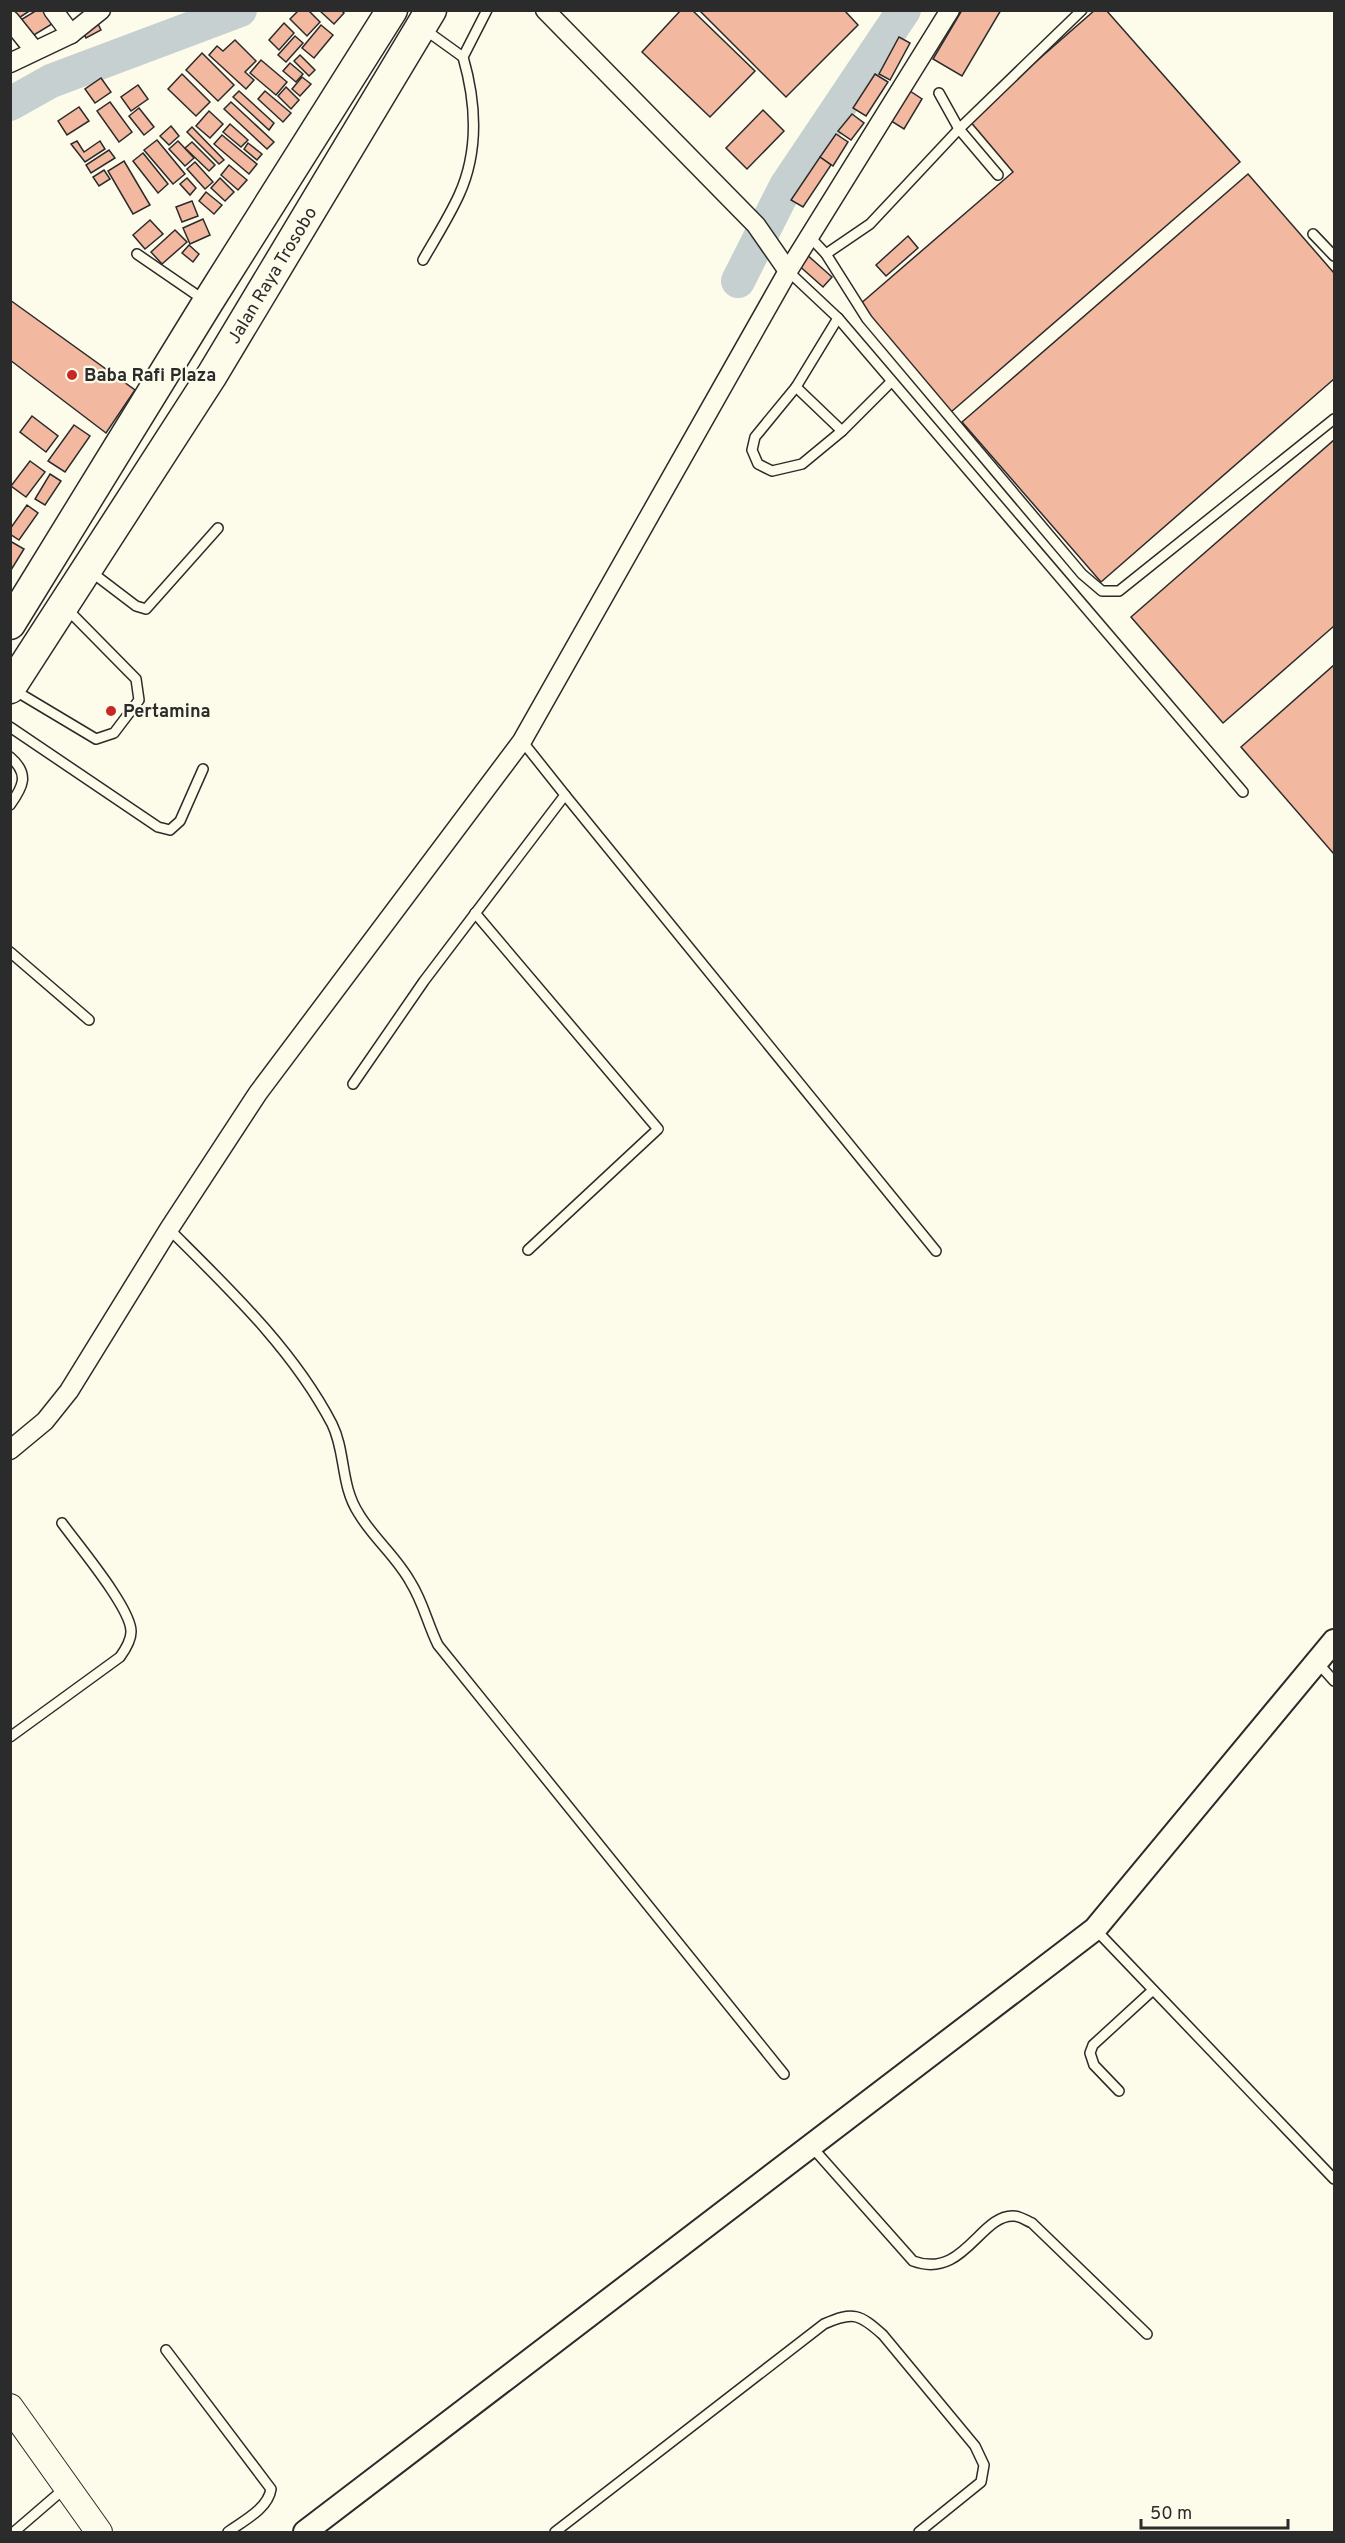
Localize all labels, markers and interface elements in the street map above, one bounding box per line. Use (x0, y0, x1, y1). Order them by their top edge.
street label: Jalan Raya Trosobo (223, 203, 323, 349)
place label: Baba Rafi Plaza (84, 365, 216, 388)
marker: Baba Rafi Plaza (65, 368, 79, 382)
place label: Pertamina (123, 701, 211, 724)
marker: Pertamina (104, 704, 118, 718)
scale bar (1141, 2492, 1288, 2530)
text: 50 m (1150, 2503, 1192, 2526)

